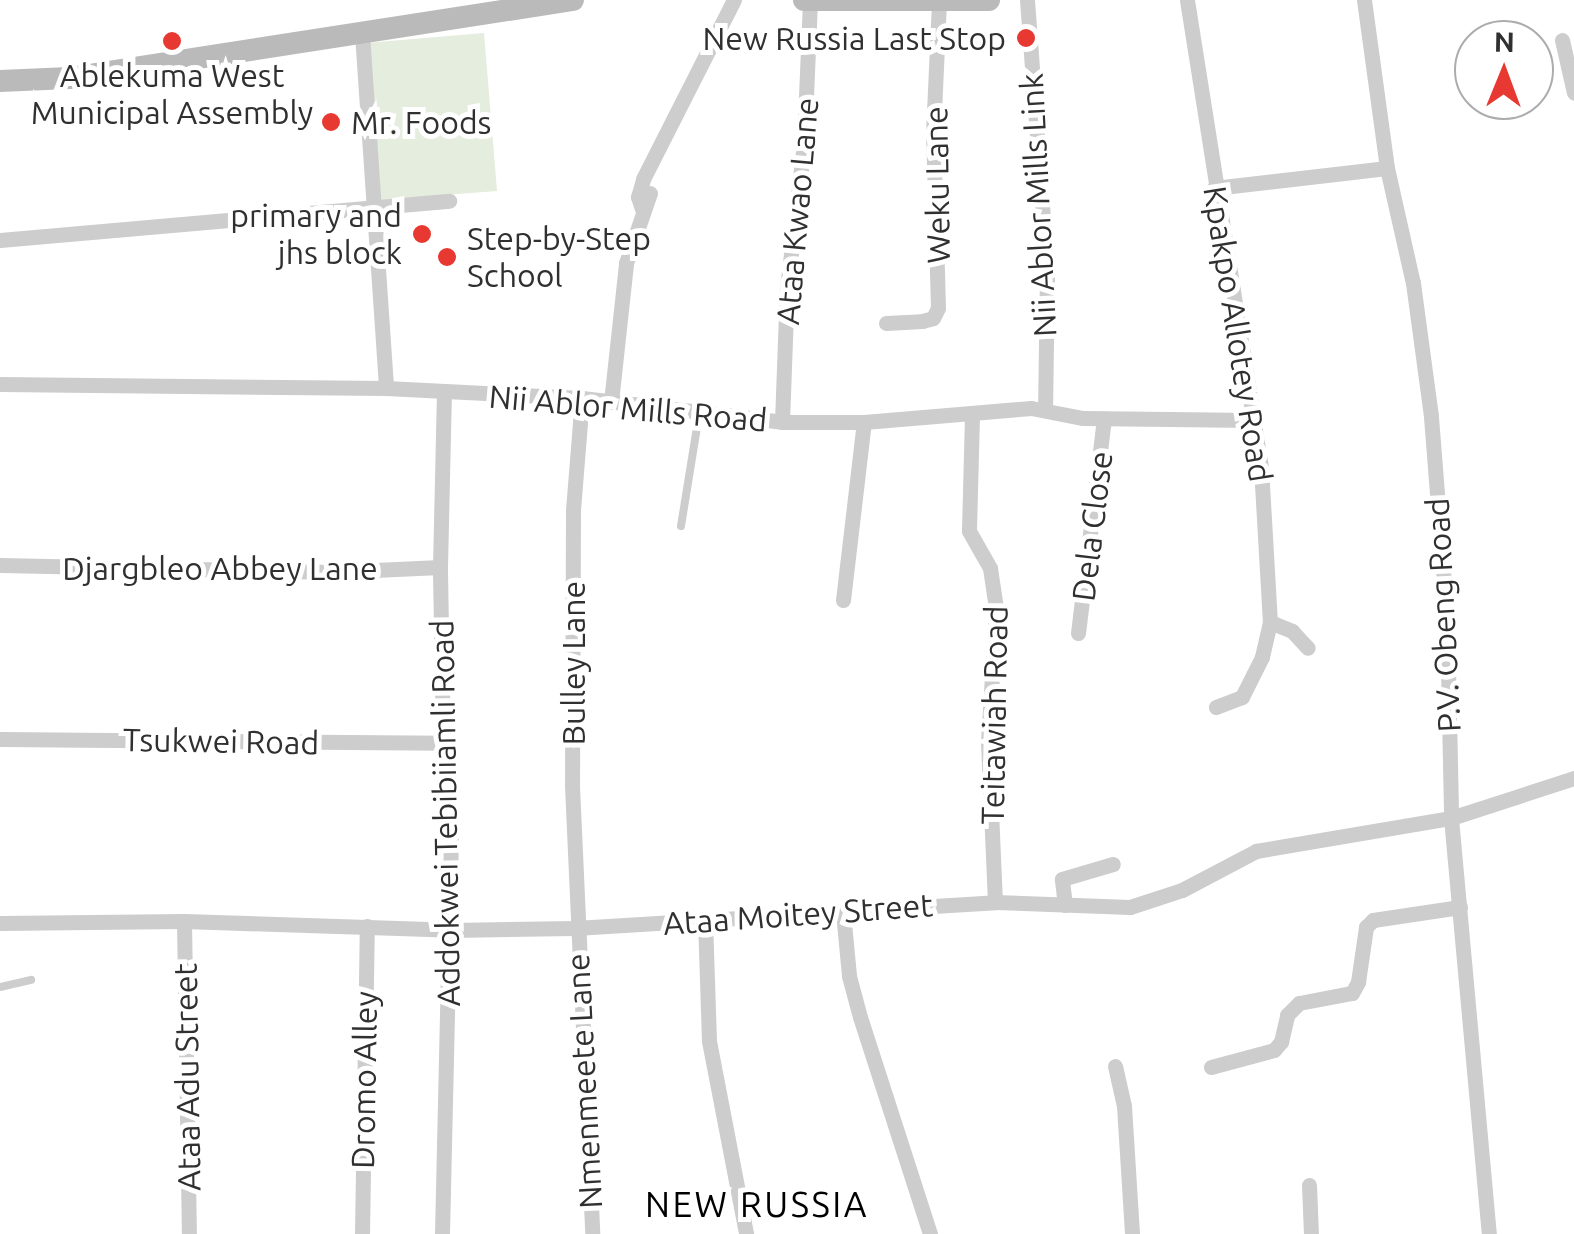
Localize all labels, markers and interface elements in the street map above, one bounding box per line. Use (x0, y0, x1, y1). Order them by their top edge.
place label: New Russia Last Stop (703, 19, 1006, 57)
north arrow (1454, 20, 1554, 120)
text: N (1494, 26, 1515, 57)
marker: New Russia Last Stop (1015, 27, 1037, 49)
marker: Ablekuma West Municipal Assembly (161, 30, 183, 52)
place label: Ablekuma West Municipal Assembly (31, 57, 313, 132)
street label: Nii Ablor Mills Link (1012, 72, 1064, 338)
street label: Ataa Kwao Lane (768, 96, 826, 326)
place label: Mr. Foods (351, 103, 492, 141)
street label: Weku Lane (916, 106, 958, 264)
marker: Mr. Foods (320, 111, 342, 133)
street label: Kpakpo Allotey Road (1196, 184, 1280, 484)
place label: primary and jhs block (230, 197, 402, 272)
place label: Step-by-Step School (467, 220, 651, 295)
marker: primary and jhs block (411, 223, 433, 245)
marker: Step-by-Step School (436, 246, 458, 268)
street label: Nii Ablor Mills Road (487, 377, 769, 439)
street label: Dela Close (1064, 449, 1120, 603)
street label: P.V. Obeng Road (1418, 497, 1468, 733)
street label: Djargbleo Abbey Lane (62, 549, 378, 587)
street label: Bulley Lane (554, 581, 592, 745)
street label: Teitawiah Road (973, 605, 1015, 825)
street label: Addokwei Tebibiiamli Road (422, 619, 468, 1007)
street label: Tsukwei Road (123, 720, 319, 762)
street label: Ataa Moitey Street (662, 885, 934, 943)
street label: Nmenmeete Lane (558, 952, 610, 1210)
street label: Ataa Adu Street (166, 963, 208, 1191)
street label: Dromo Alley (343, 991, 385, 1169)
district label: NEW RUSSIA (645, 1183, 869, 1225)

